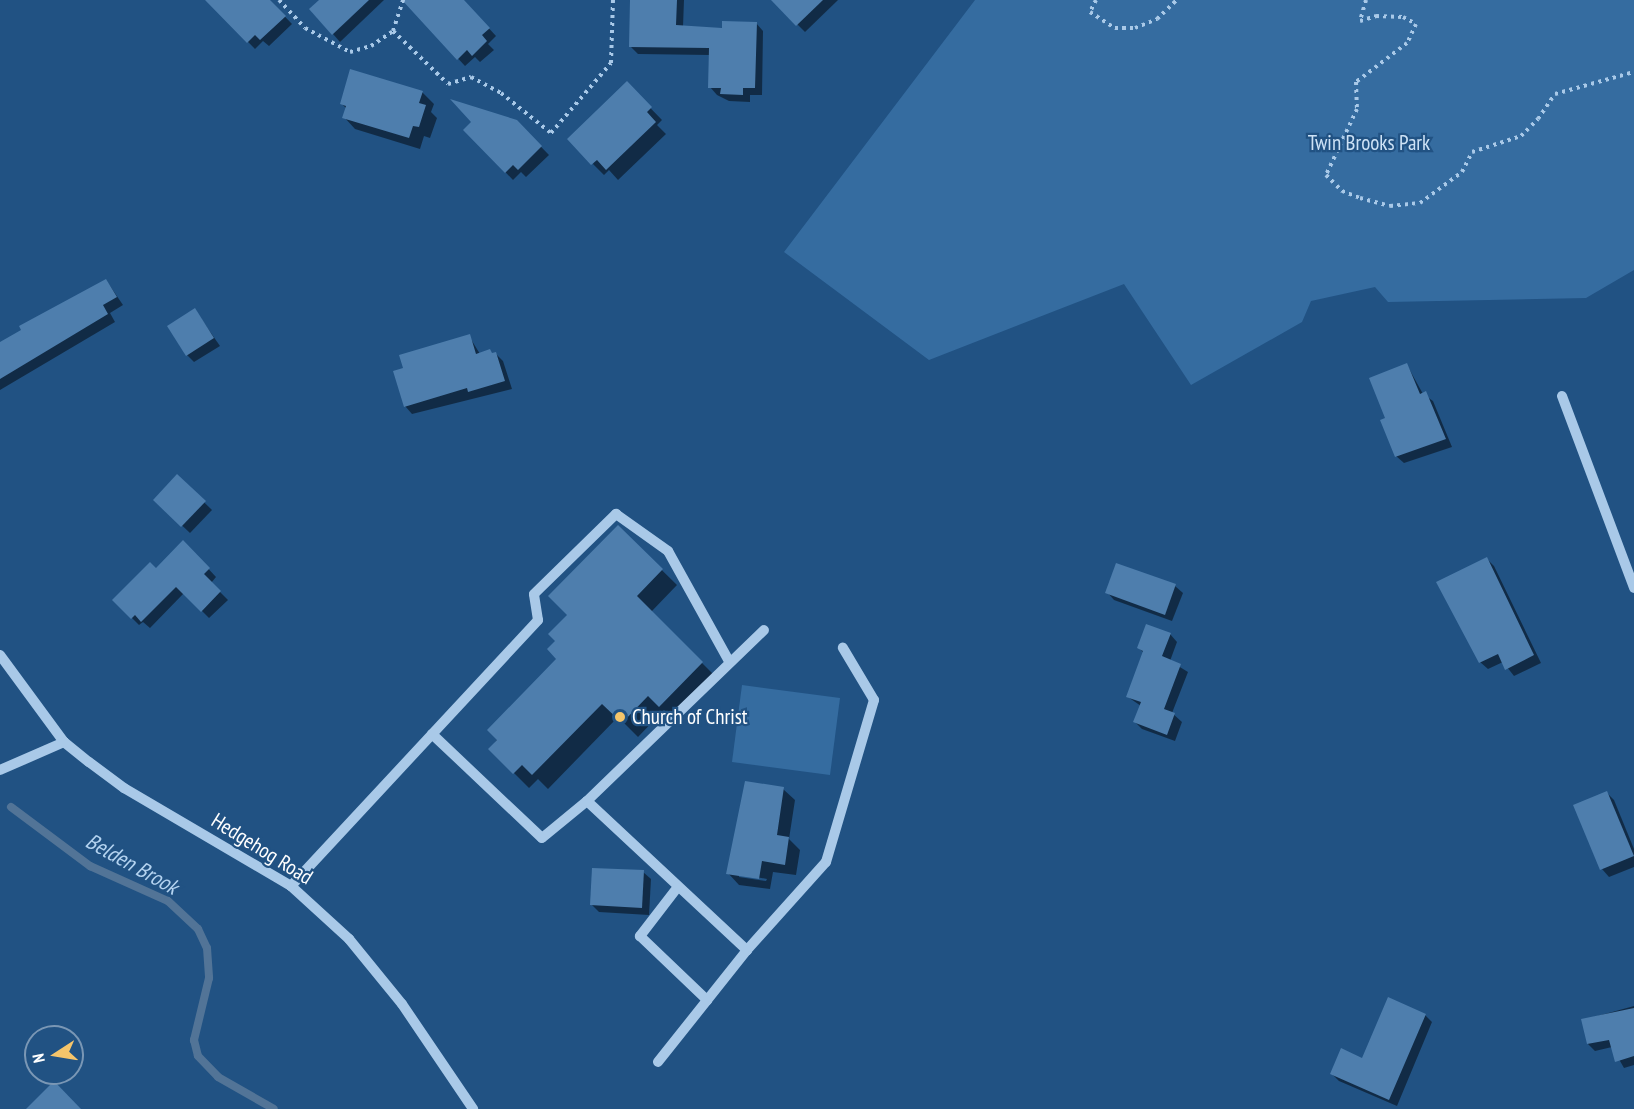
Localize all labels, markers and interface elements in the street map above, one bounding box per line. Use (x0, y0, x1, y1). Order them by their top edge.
park label: Twin Brooks Park (1308, 130, 1430, 156)
place label: Church of Christ (632, 704, 748, 730)
marker: Church of Christ (613, 710, 627, 724)
street label: Hedgehog Road (207, 808, 317, 890)
water label: Belden Brook (81, 828, 183, 900)
north arrow (24, 1025, 84, 1085)
text: N (28, 1052, 49, 1065)

